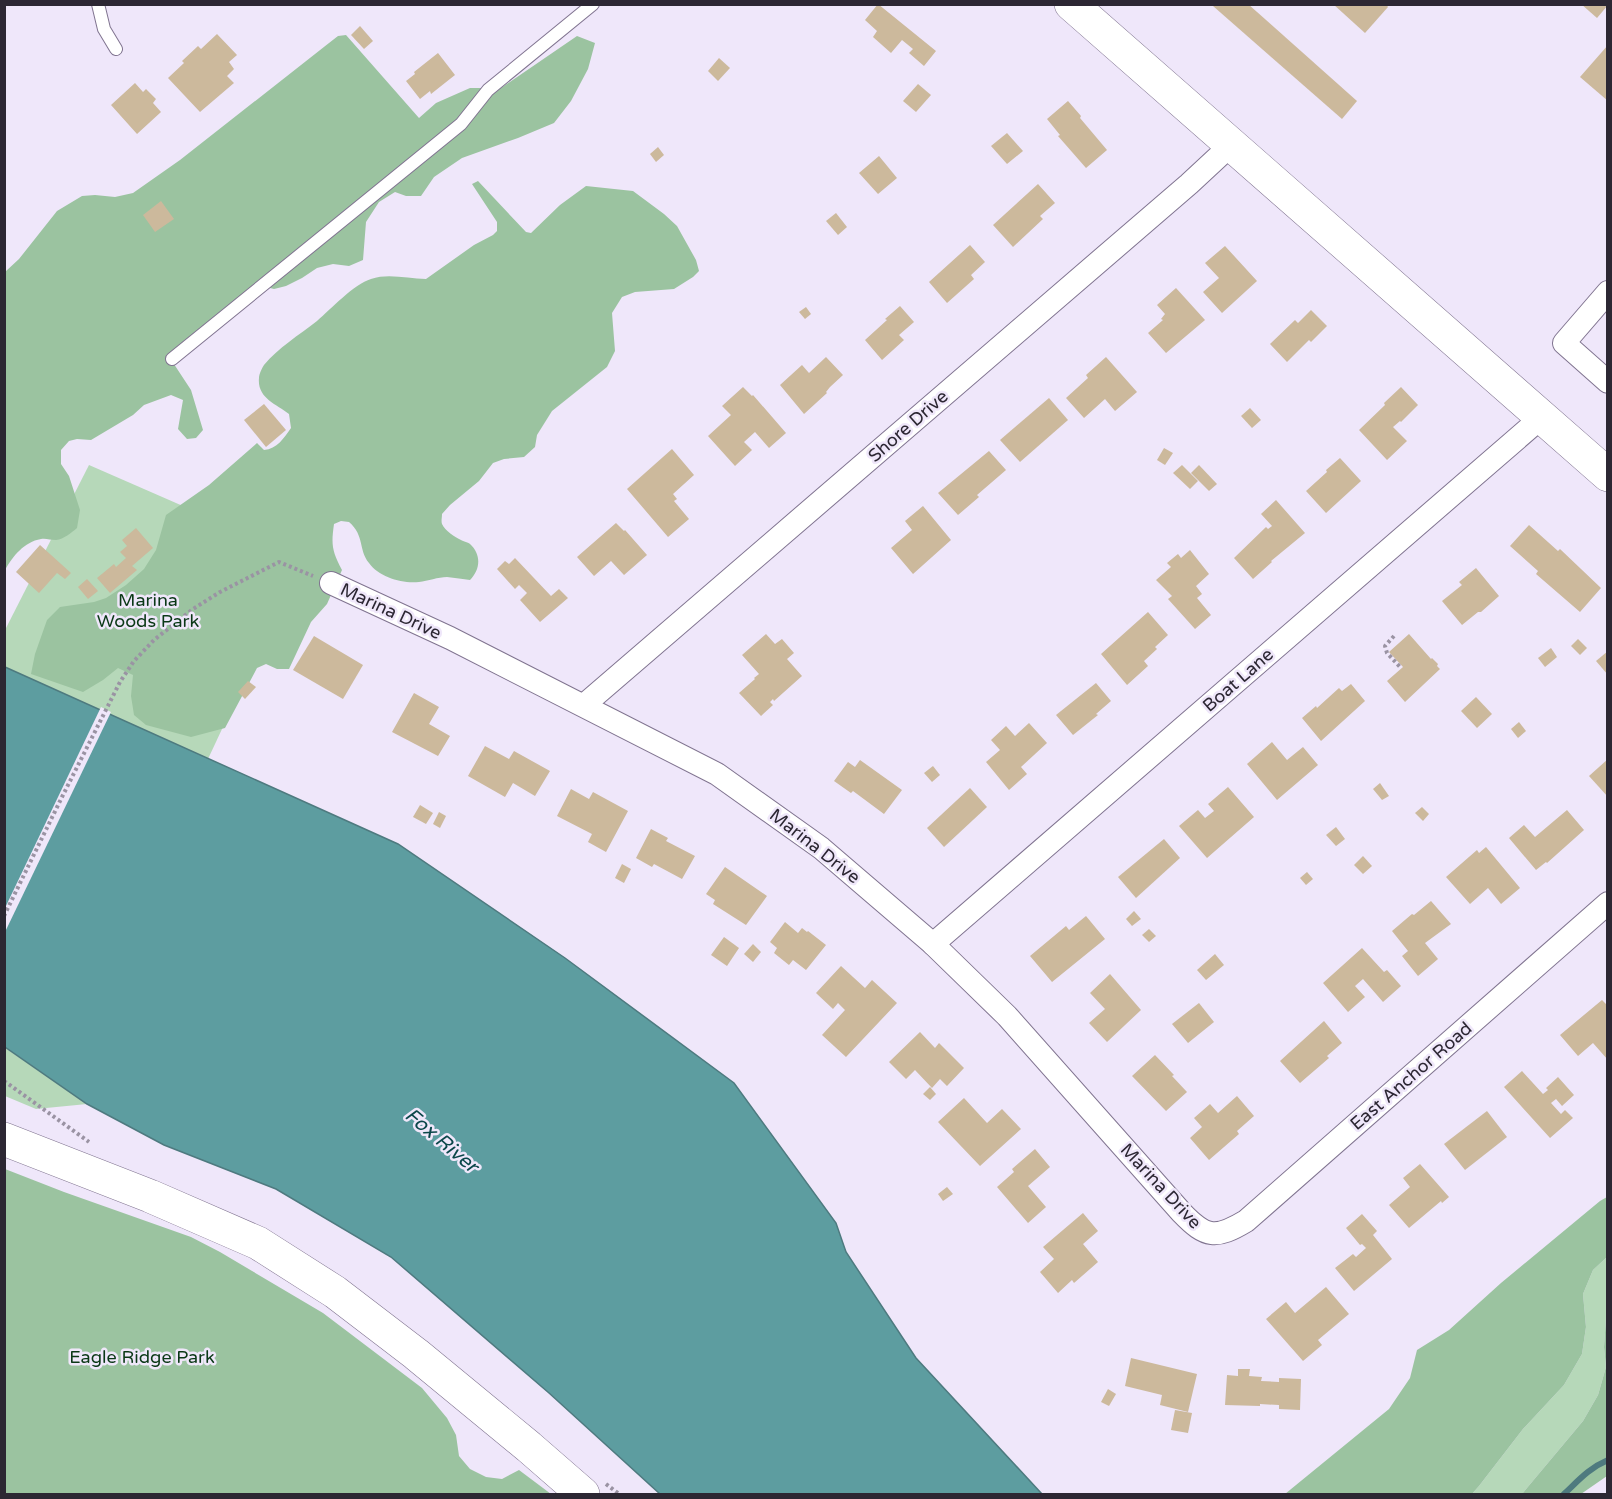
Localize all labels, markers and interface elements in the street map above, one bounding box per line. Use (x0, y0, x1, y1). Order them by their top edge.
street label: Shore Drive (864, 385, 952, 467)
street label: Marina Drive (337, 578, 445, 644)
park label: Marina Woods Park (97, 589, 199, 632)
street label: Boat Lane (1198, 643, 1278, 717)
street label: Marina Drive (765, 804, 865, 888)
street label: East Anchor Road (1346, 1017, 1476, 1135)
water label: Fox River (400, 1103, 485, 1180)
street label: Marina Drive (1116, 1139, 1206, 1233)
park label: Eagle Ridge Park (69, 1346, 215, 1368)

